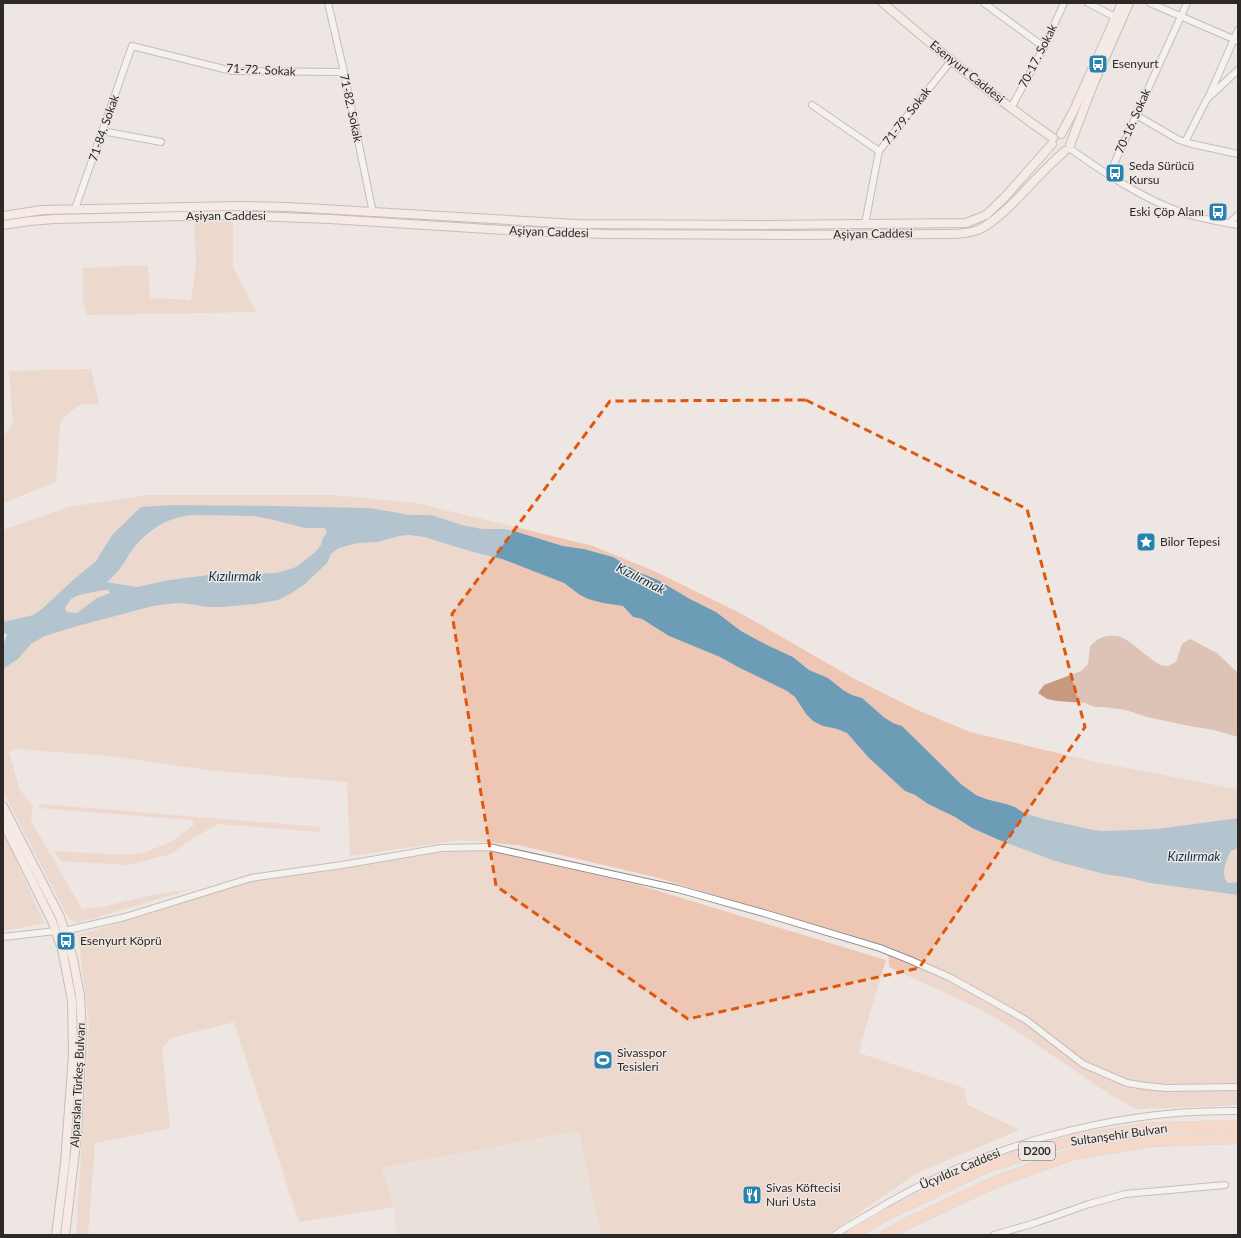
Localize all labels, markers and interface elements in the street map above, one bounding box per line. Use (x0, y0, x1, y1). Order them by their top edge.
street label: 70-17. Sokak (1015, 21, 1060, 90)
street label: Esenyurt Caddesi (927, 37, 1008, 106)
bus stop icon: Esenyurt (1087, 53, 1109, 75)
place label: Esenyurt (1112, 56, 1159, 71)
street label: 71-72. Sokak (226, 60, 297, 79)
street label: 71-82. Sokak (337, 72, 366, 144)
street label: 71-79. Sokak (879, 83, 935, 148)
street label: 70-16. Sokak (1112, 85, 1154, 156)
street label: 71-84. Sokak (85, 92, 122, 163)
place label: Seda Sürücü Kursu (1129, 158, 1194, 187)
bus stop icon: Seda Sürücü Kursu (1104, 162, 1126, 184)
bus stop icon: Eski Çöp Alanı (1207, 201, 1229, 223)
place label: Eski Çöp Alanı (1129, 204, 1204, 219)
street label: Aşiyan Caddesi (186, 208, 266, 223)
street label: Aşiyan Caddesi (509, 223, 589, 240)
street label: Aşiyan Caddesi (833, 225, 913, 242)
place icon: Bilor Tepesi (1135, 531, 1157, 553)
place label: Bilor Tepesi (1160, 534, 1220, 549)
water label: Kızılırmak (614, 559, 669, 598)
water label: Kızılırmak (209, 568, 262, 584)
water label: Kızılırmak (1168, 848, 1221, 864)
bus stop icon: Esenyurt Köprü (55, 930, 77, 952)
place label: Esenyurt Köprü (80, 933, 162, 948)
street label: Alparslan Türkeş Bulvarı (67, 1022, 88, 1148)
place label: Sivasspor Tesisleri (617, 1045, 667, 1074)
sports icon: Sivasspor Tesisleri (592, 1049, 614, 1071)
street label: Sultanşehir Bulvarı (1070, 1120, 1168, 1149)
road number: D200 (1019, 1142, 1055, 1160)
street label: Üçyıldız Caddesi (917, 1145, 1002, 1192)
place label: Sivas Köftecisi Nuri Usta (766, 1180, 841, 1209)
restaurant icon: Sivas Köftecisi Nuri Usta (741, 1184, 763, 1206)

